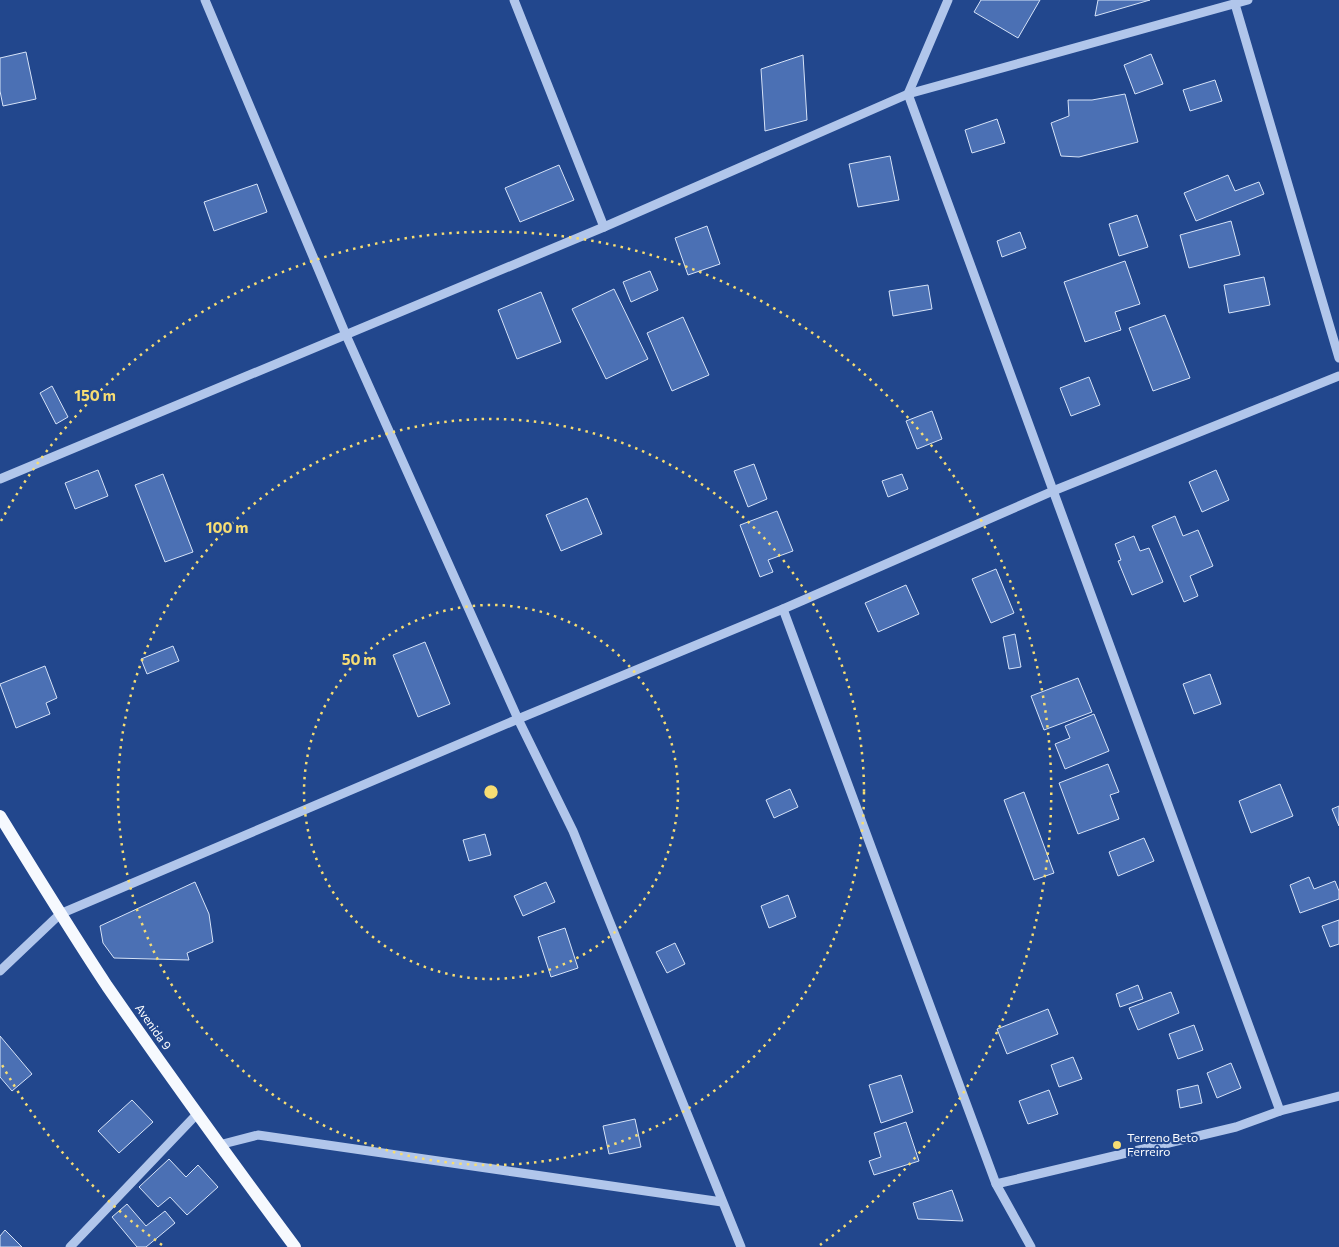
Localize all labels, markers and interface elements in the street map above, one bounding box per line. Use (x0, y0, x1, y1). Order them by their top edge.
text: 150 m (74, 386, 116, 404)
text: 100 m (206, 518, 248, 536)
text: 50 m (342, 650, 376, 668)
centre of rings (482, 783, 500, 801)
street label: Avenida 9 (133, 1001, 175, 1052)
place label: Terreno Beto Ferreiro (1127, 1130, 1198, 1158)
marker: Terreno Beto Ferreiro (1111, 1139, 1123, 1151)

